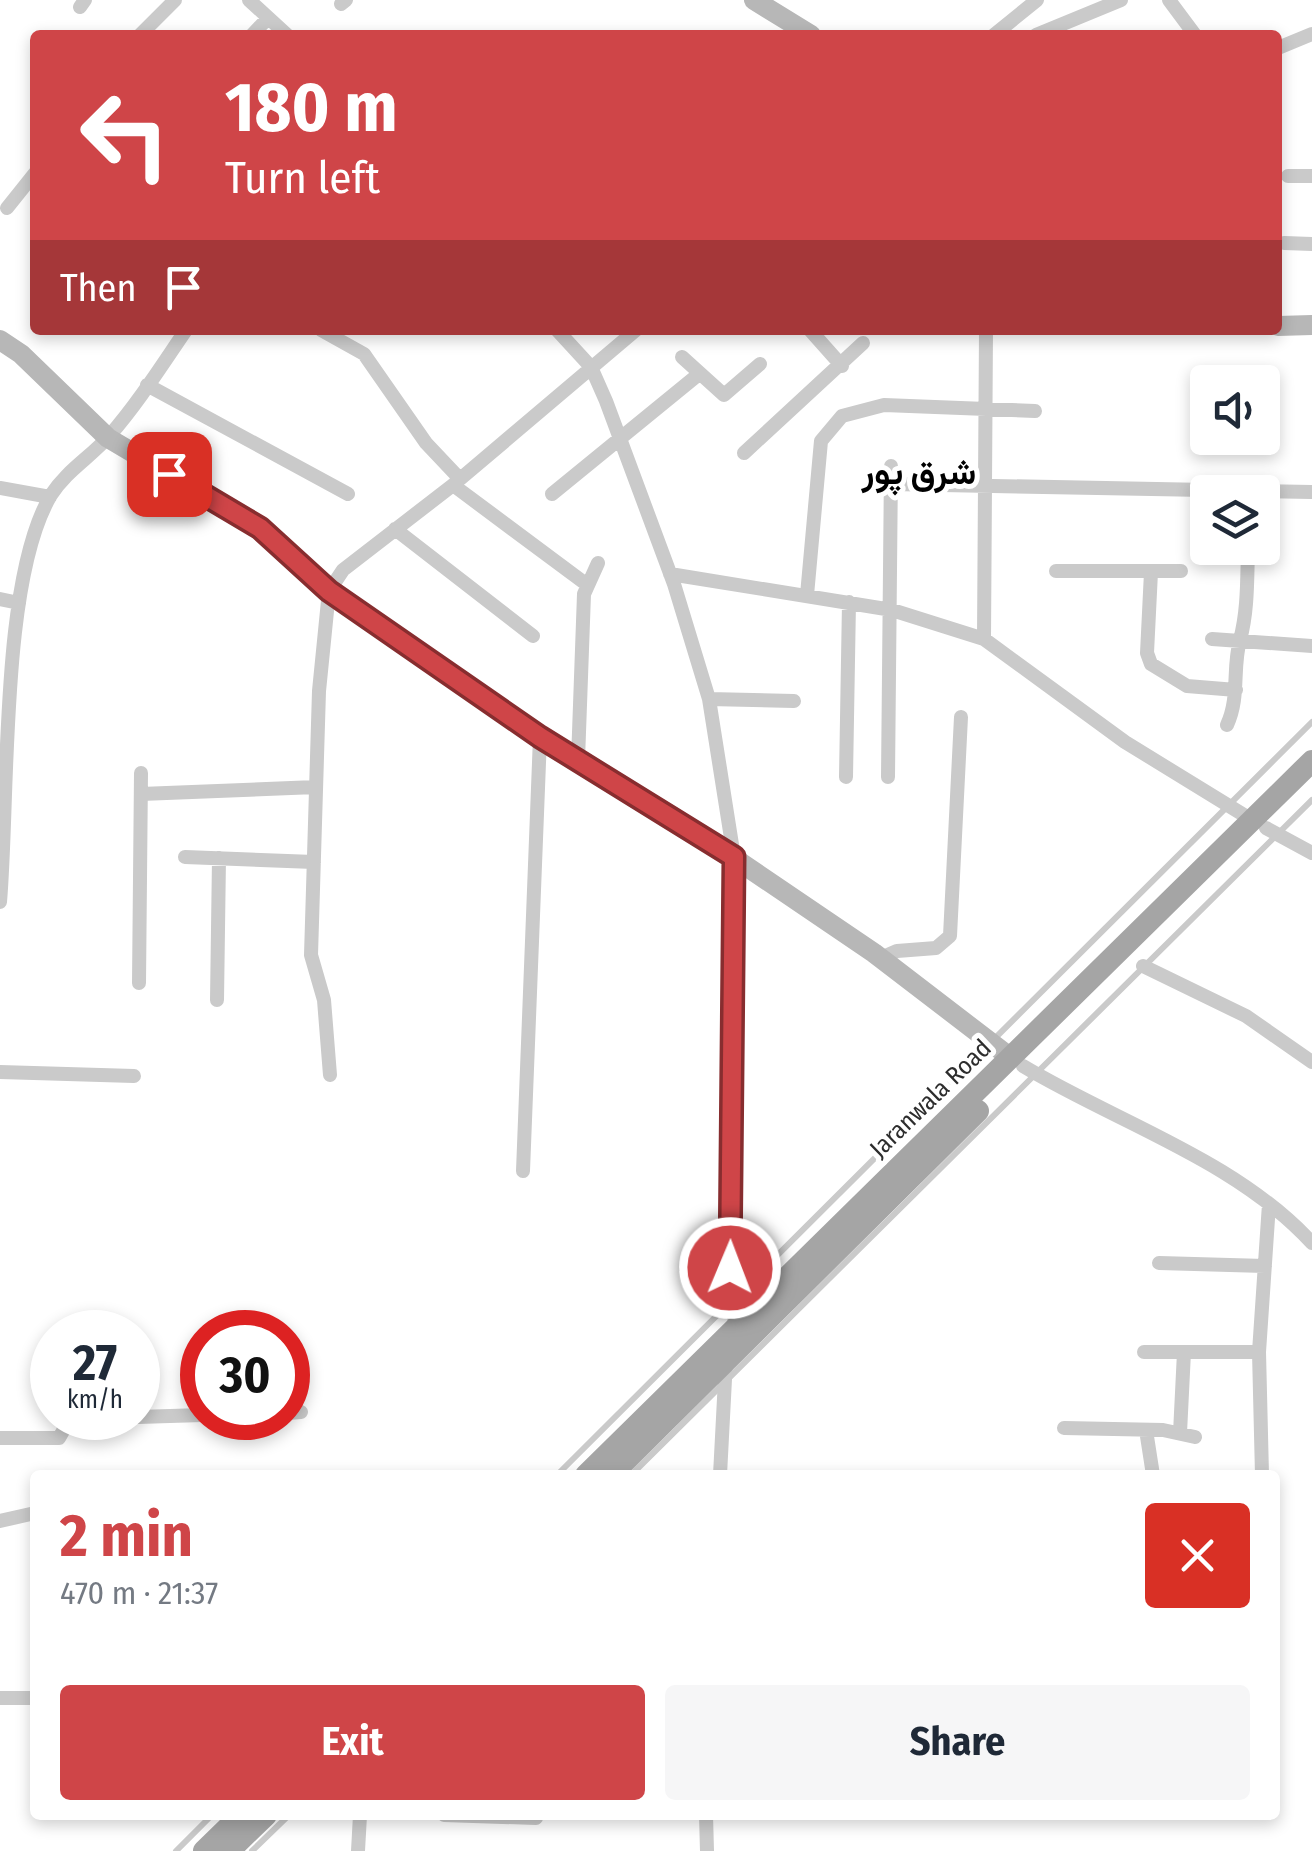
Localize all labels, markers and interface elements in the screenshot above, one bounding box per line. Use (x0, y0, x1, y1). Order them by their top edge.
text: 180 m (225, 66, 398, 150)
icon: left (60, 70, 190, 200)
text: Turn left (225, 151, 380, 205)
icon: arrive (156, 260, 211, 315)
text: Then (60, 265, 136, 311)
map controls (1190, 365, 1280, 565)
button: sound (1190, 365, 1280, 455)
pin (127, 432, 212, 517)
icon: arrive (142, 447, 197, 502)
district label: شرق پور (861, 451, 976, 496)
button: layers (1190, 475, 1280, 565)
street label: Jaranwala Road (864, 1033, 998, 1164)
position arrow (678, 1216, 782, 1320)
speed limit sign: 30 (180, 1310, 310, 1440)
text: 27 (73, 1333, 117, 1393)
text: km/h (67, 1385, 123, 1415)
text: 2 min (60, 1500, 193, 1572)
button: close (1145, 1503, 1250, 1608)
text: 470 m · 21:37 (60, 1574, 218, 1612)
button: Exit (60, 1685, 645, 1800)
button: Share (665, 1685, 1250, 1800)

